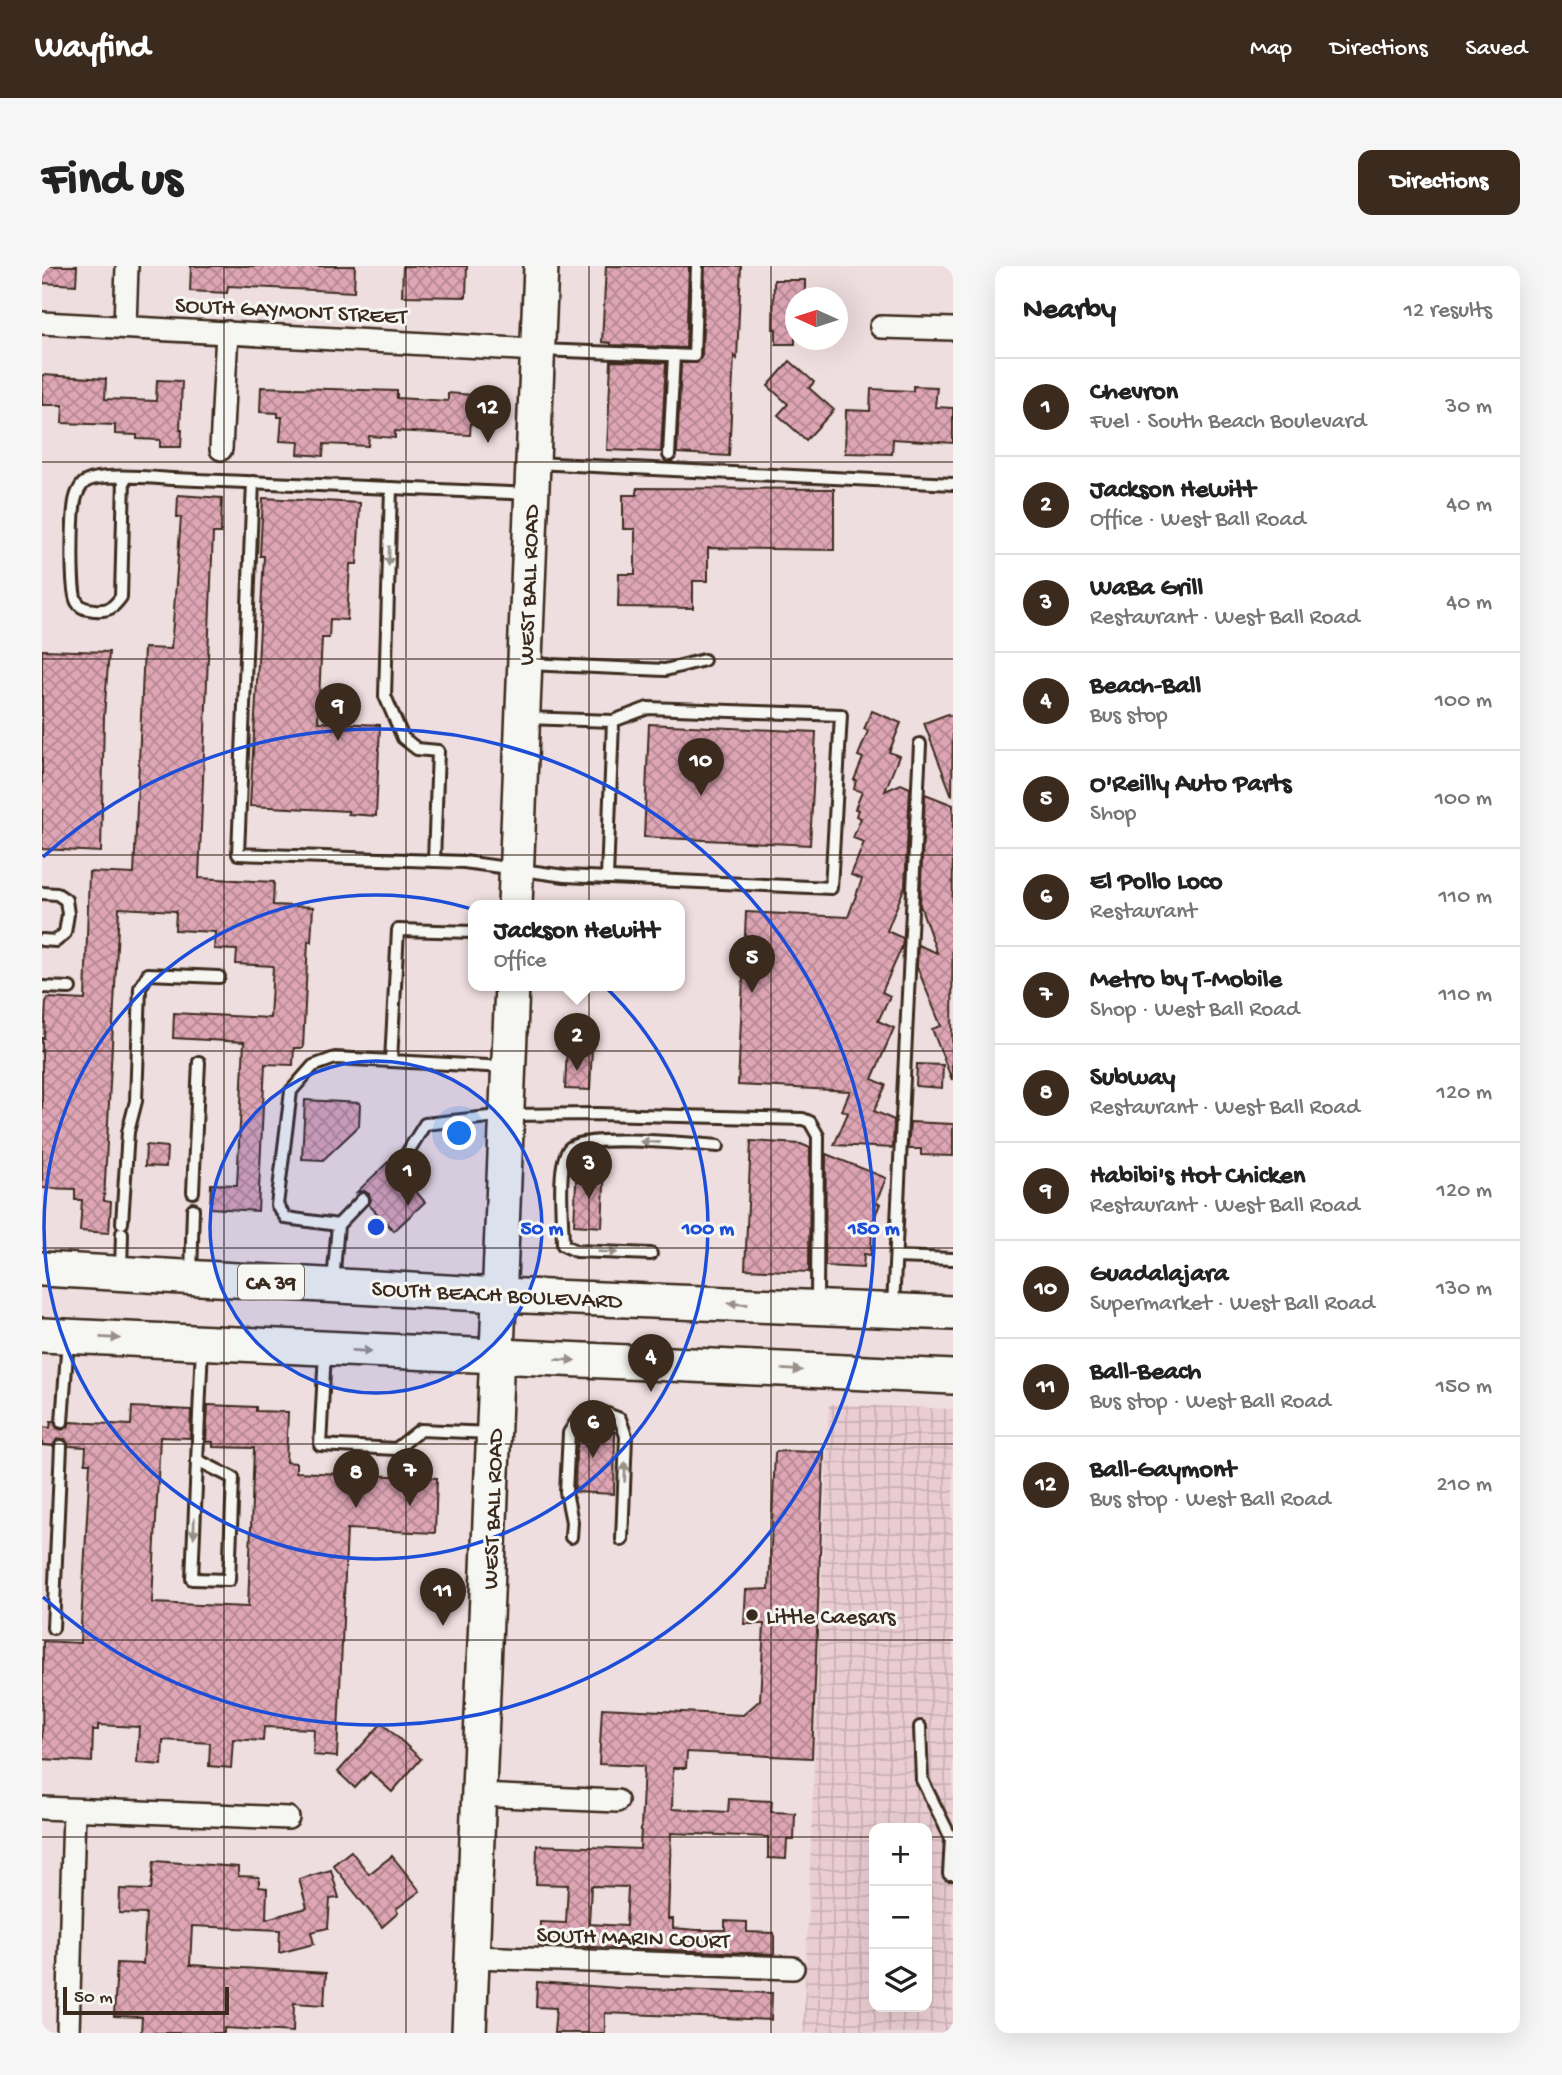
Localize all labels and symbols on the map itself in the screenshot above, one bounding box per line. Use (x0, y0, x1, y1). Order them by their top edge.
north arrow (785, 287, 848, 350)
street label: SOUTH GAYMONT STREET (174, 293, 409, 332)
pin: 12 (465, 385, 511, 443)
street label: WEST BALL ROAD (514, 503, 547, 666)
one-way arrow (383, 545, 394, 567)
pin: 9 (315, 683, 361, 741)
pin: 10 (678, 738, 724, 796)
pin: 5 (729, 935, 775, 993)
pin: 2 (554, 1013, 600, 1071)
your location (442, 1116, 476, 1150)
one-way arrow (639, 1137, 661, 1148)
pin: 3 (566, 1141, 612, 1199)
pin: 1 (385, 1148, 431, 1206)
centre of rings (364, 1215, 388, 1239)
text: 50 m (521, 1218, 564, 1243)
text: 100 m (681, 1218, 734, 1243)
text: 150 m (847, 1218, 900, 1243)
one-way arrow (597, 1247, 619, 1258)
road number: CA 39 (238, 1264, 304, 1300)
street label: SOUTH BEACH BOULEVARD (371, 1276, 624, 1317)
one-way arrow (727, 1298, 749, 1309)
one-way arrow (99, 1333, 121, 1344)
pin: 4 (628, 1334, 674, 1392)
one-way arrow (351, 1345, 373, 1356)
one-way arrow (554, 1355, 576, 1366)
one-way arrow (782, 1365, 804, 1376)
pin: 6 (570, 1400, 616, 1458)
street label: WEST BALL ROAD (478, 1427, 511, 1590)
pin: 7 (387, 1448, 433, 1506)
pin: 8 (333, 1450, 379, 1508)
one-way arrow (620, 1460, 631, 1482)
one-way arrow (189, 1517, 200, 1539)
pin: 11 (420, 1568, 466, 1626)
place label: Little Caesars (766, 1605, 896, 1632)
marker: Little Caesars (744, 1607, 760, 1623)
street label: SOUTH MARIN COURT (536, 1923, 731, 1956)
scale bar (63, 1984, 229, 2016)

